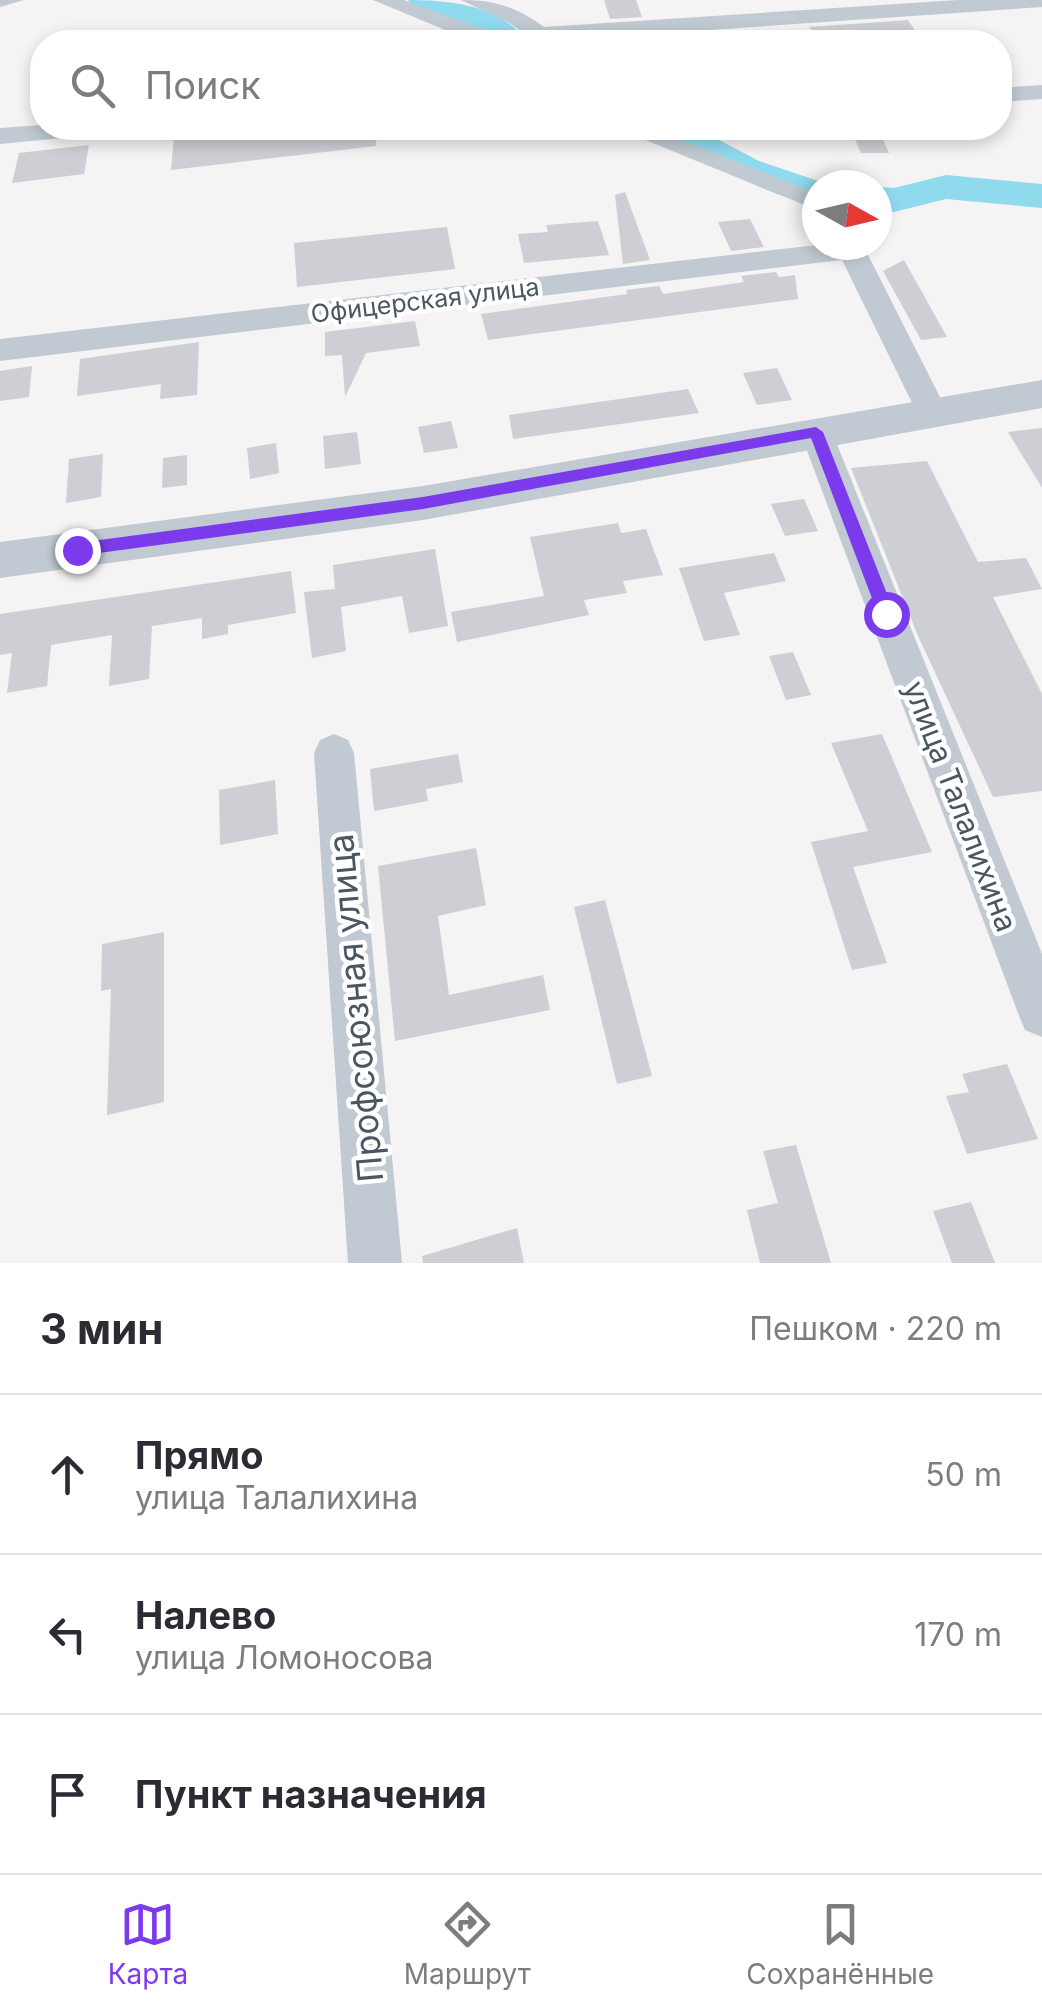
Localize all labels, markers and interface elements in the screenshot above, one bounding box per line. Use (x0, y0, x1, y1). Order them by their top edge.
search box (30, 30, 1012, 140)
icon: search (65, 58, 120, 113)
text: Поиск (145, 62, 261, 108)
north arrow (802, 170, 892, 260)
street label: Офицерская улица (309, 271, 541, 329)
route end (55, 528, 101, 574)
route start (864, 592, 910, 638)
street label: улица Талалихина (897, 676, 1025, 936)
street label: Профсоюзная улица (319, 832, 391, 1184)
text: 3 мин (40, 1303, 163, 1354)
text: Пешком · 220 m (749, 1309, 1002, 1348)
text: Прямо (135, 1432, 263, 1478)
icon: ahead (40, 1447, 95, 1502)
text: 50 m (925, 1455, 1002, 1494)
text: улица Талалихина (135, 1478, 418, 1517)
text: Налево (135, 1592, 276, 1638)
icon: left (40, 1607, 95, 1662)
text: 170 m (914, 1615, 1002, 1654)
text: улица Ломоносова (135, 1638, 434, 1677)
icon: arrive (40, 1767, 95, 1822)
text: Пункт назначения (135, 1771, 487, 1817)
tab: Карта (108, 1897, 188, 1991)
tab: Маршрут (404, 1897, 531, 1991)
tab: Сохранённые (746, 1897, 934, 1991)

